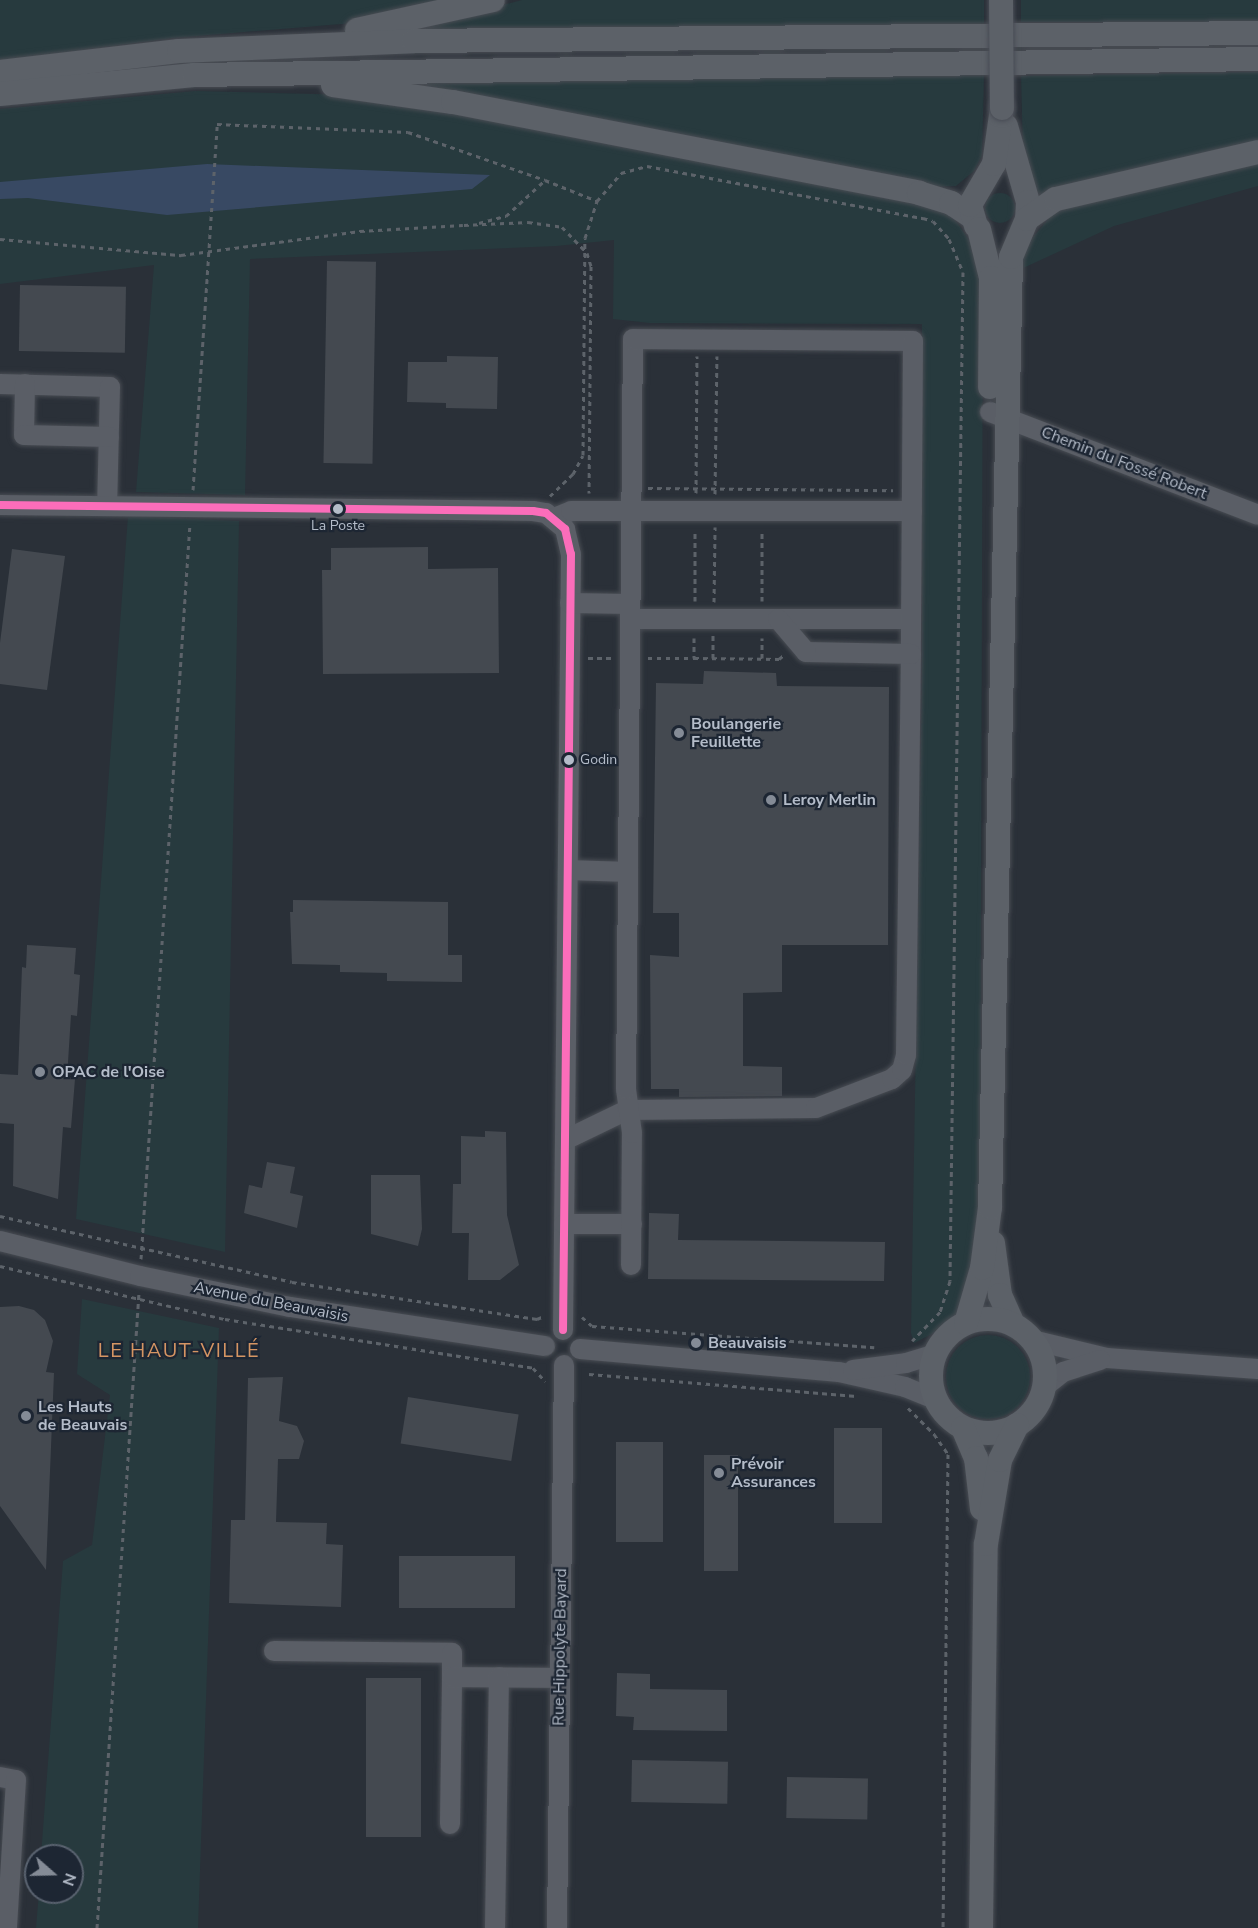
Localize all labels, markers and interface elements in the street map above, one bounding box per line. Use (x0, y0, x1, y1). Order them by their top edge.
street label: Chemin du Fossé Robert (1039, 423, 1209, 503)
marker: La Poste (332, 503, 344, 515)
place label: La Poste (311, 518, 365, 534)
place label: Boulangerie Feuillette (691, 714, 781, 752)
marker: Boulangerie Feuillette (672, 726, 686, 740)
place label: Godin (580, 752, 617, 768)
marker: Godin (563, 754, 575, 766)
place label: Leroy Merlin (783, 790, 876, 810)
marker: Leroy Merlin (764, 793, 778, 807)
place label: OPAC de l'Oise (52, 1062, 165, 1082)
marker: OPAC de l'Oise (33, 1065, 47, 1079)
street label: Avenue du Beauvaisis (192, 1278, 350, 1326)
place label: Beauvaisis (708, 1333, 786, 1353)
marker: Beauvaisis (689, 1336, 703, 1350)
district label: LE HAUT-VILLÉ (98, 1338, 260, 1362)
place label: Les Hauts de Beauvais (38, 1397, 127, 1435)
marker: Les Hauts de Beauvais (19, 1409, 33, 1423)
place label: Prévoir Assurances (731, 1454, 816, 1492)
marker: Prévoir Assurances (712, 1466, 726, 1480)
street label: Rue Hippolyte Bayard (549, 1568, 571, 1726)
north arrow (24, 1844, 84, 1904)
text: N (57, 1870, 81, 1889)

